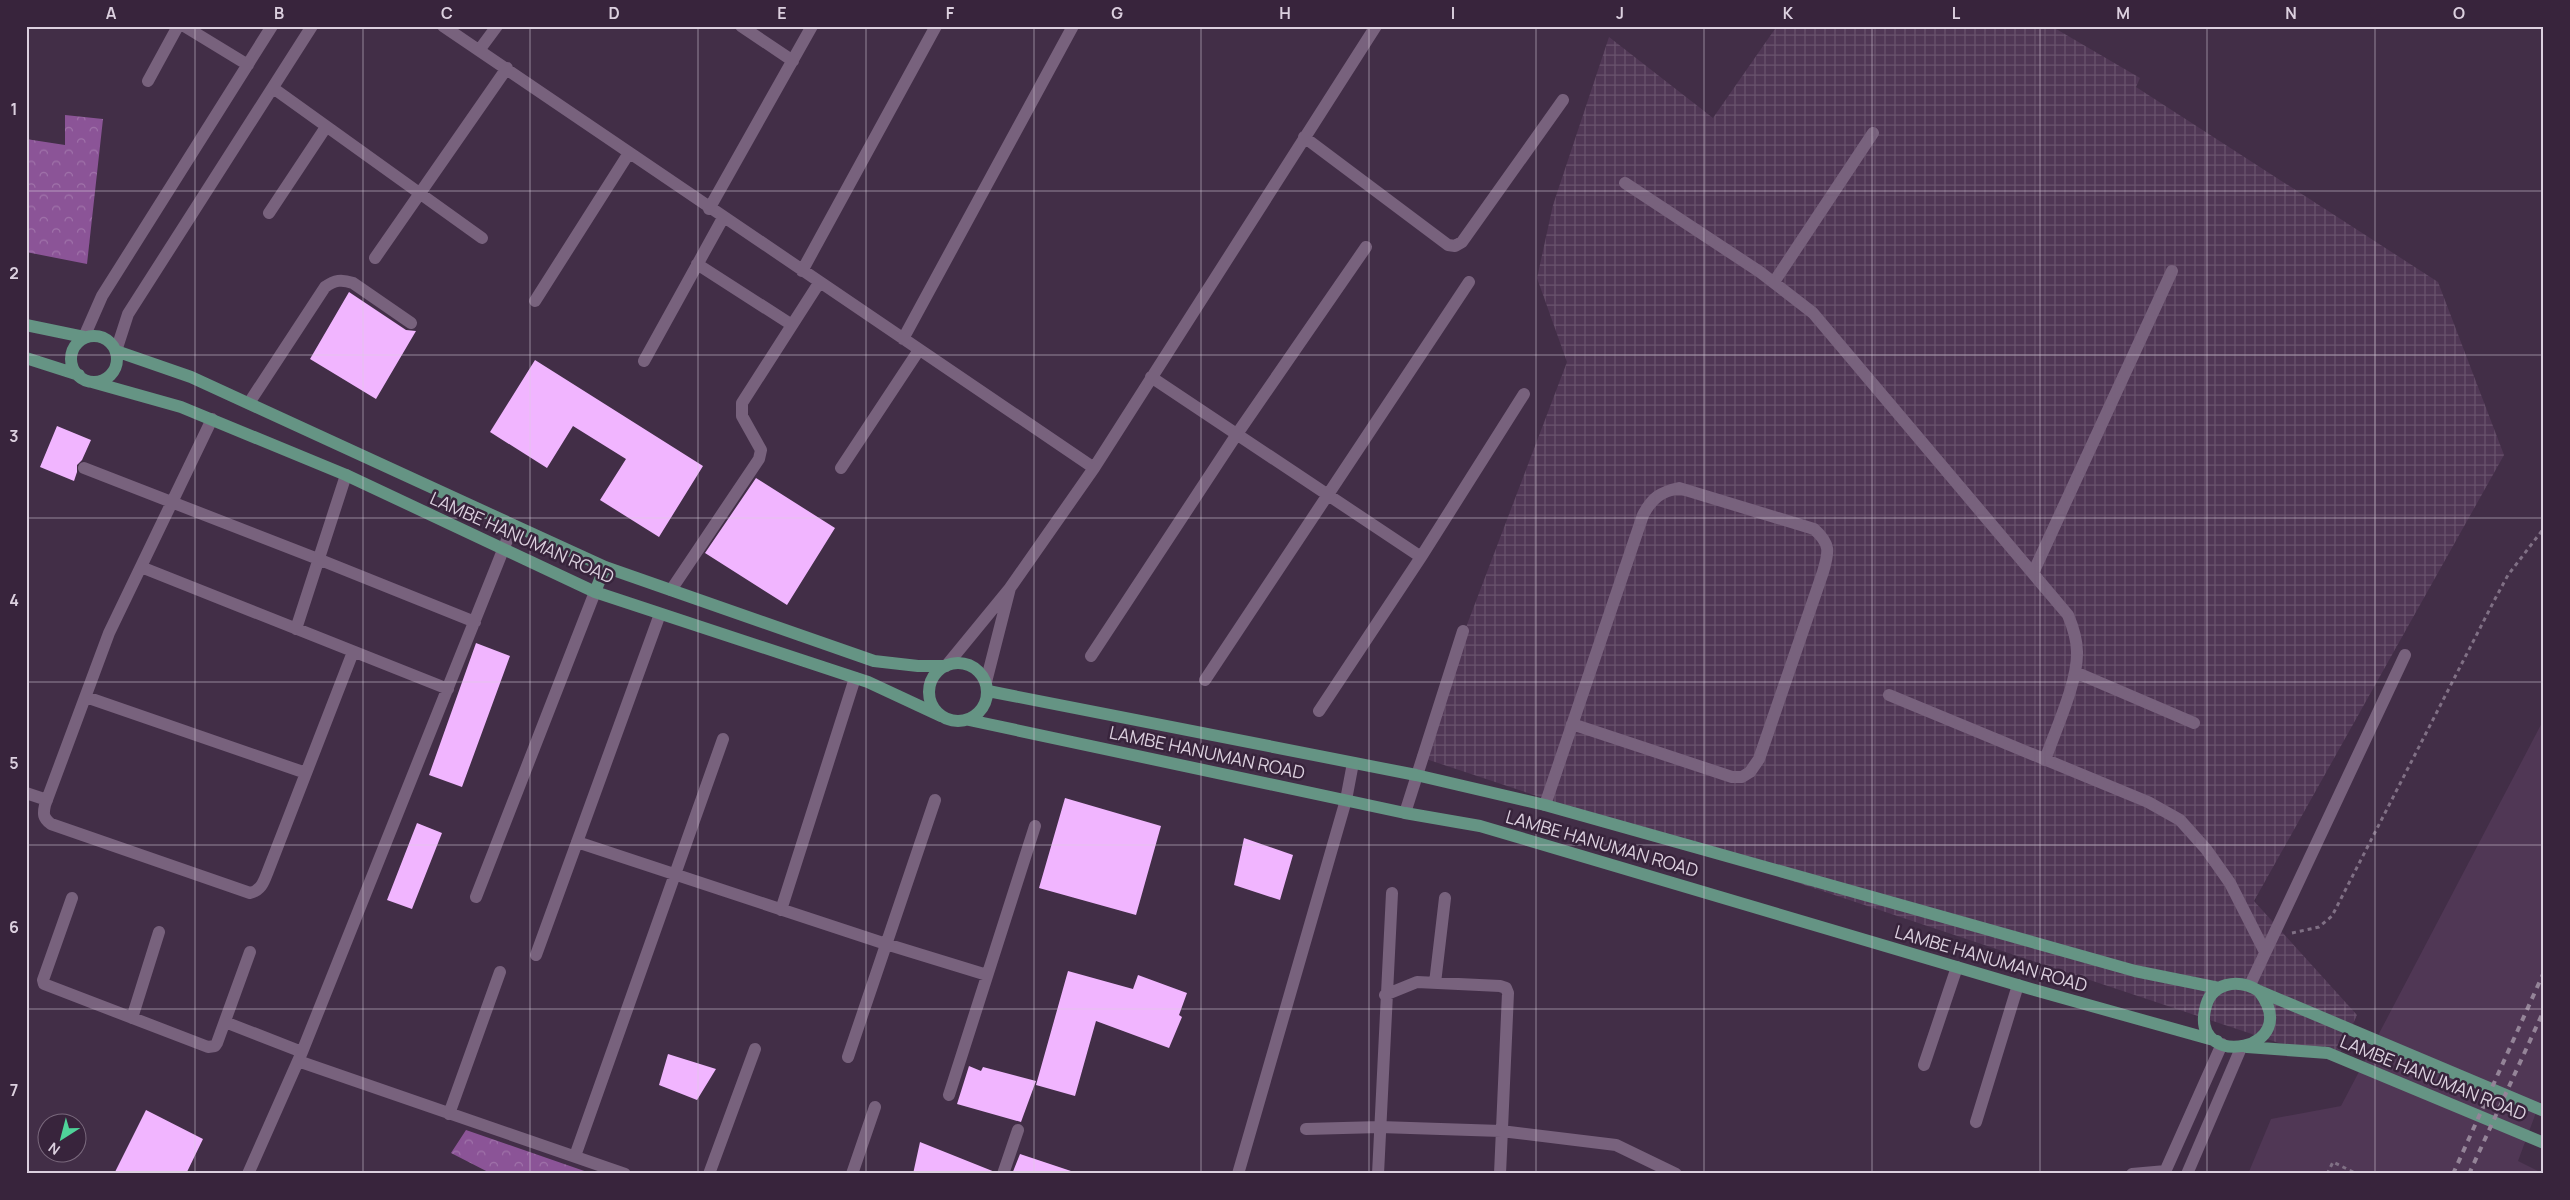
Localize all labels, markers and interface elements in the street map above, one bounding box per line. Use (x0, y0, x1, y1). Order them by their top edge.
text: A (106, 2, 117, 24)
text: B (274, 2, 284, 24)
text: C (441, 2, 453, 24)
text: D (608, 2, 620, 24)
text: E (777, 2, 787, 24)
text: F (946, 2, 955, 24)
text: G (1111, 2, 1123, 24)
text: H (1279, 2, 1291, 24)
text: I (1451, 2, 1455, 24)
text: J (1616, 2, 1624, 24)
text: K (1783, 2, 1794, 24)
text: L (1952, 2, 1961, 24)
text: M (2116, 2, 2130, 24)
text: N (2285, 2, 2297, 24)
text: O (2453, 2, 2465, 24)
text: 1 (10, 98, 18, 120)
text: 2 (9, 262, 19, 284)
text: 3 (9, 425, 19, 447)
street label: LAMBE HANUMAN ROAD (427, 486, 618, 589)
text: 4 (9, 589, 19, 611)
street label: LAMBE HANUMAN ROAD (1107, 720, 1307, 784)
text: 5 (9, 752, 19, 774)
street label: LAMBE HANUMAN ROAD (1503, 804, 1701, 882)
text: 6 (9, 916, 19, 938)
street label: LAMBE HANUMAN ROAD (1892, 919, 2090, 997)
street label: LAMBE HANUMAN ROAD (2337, 1029, 2530, 1126)
text: 7 (10, 1079, 18, 1101)
north arrow (38, 1112, 88, 1162)
text: N (44, 1138, 64, 1160)

